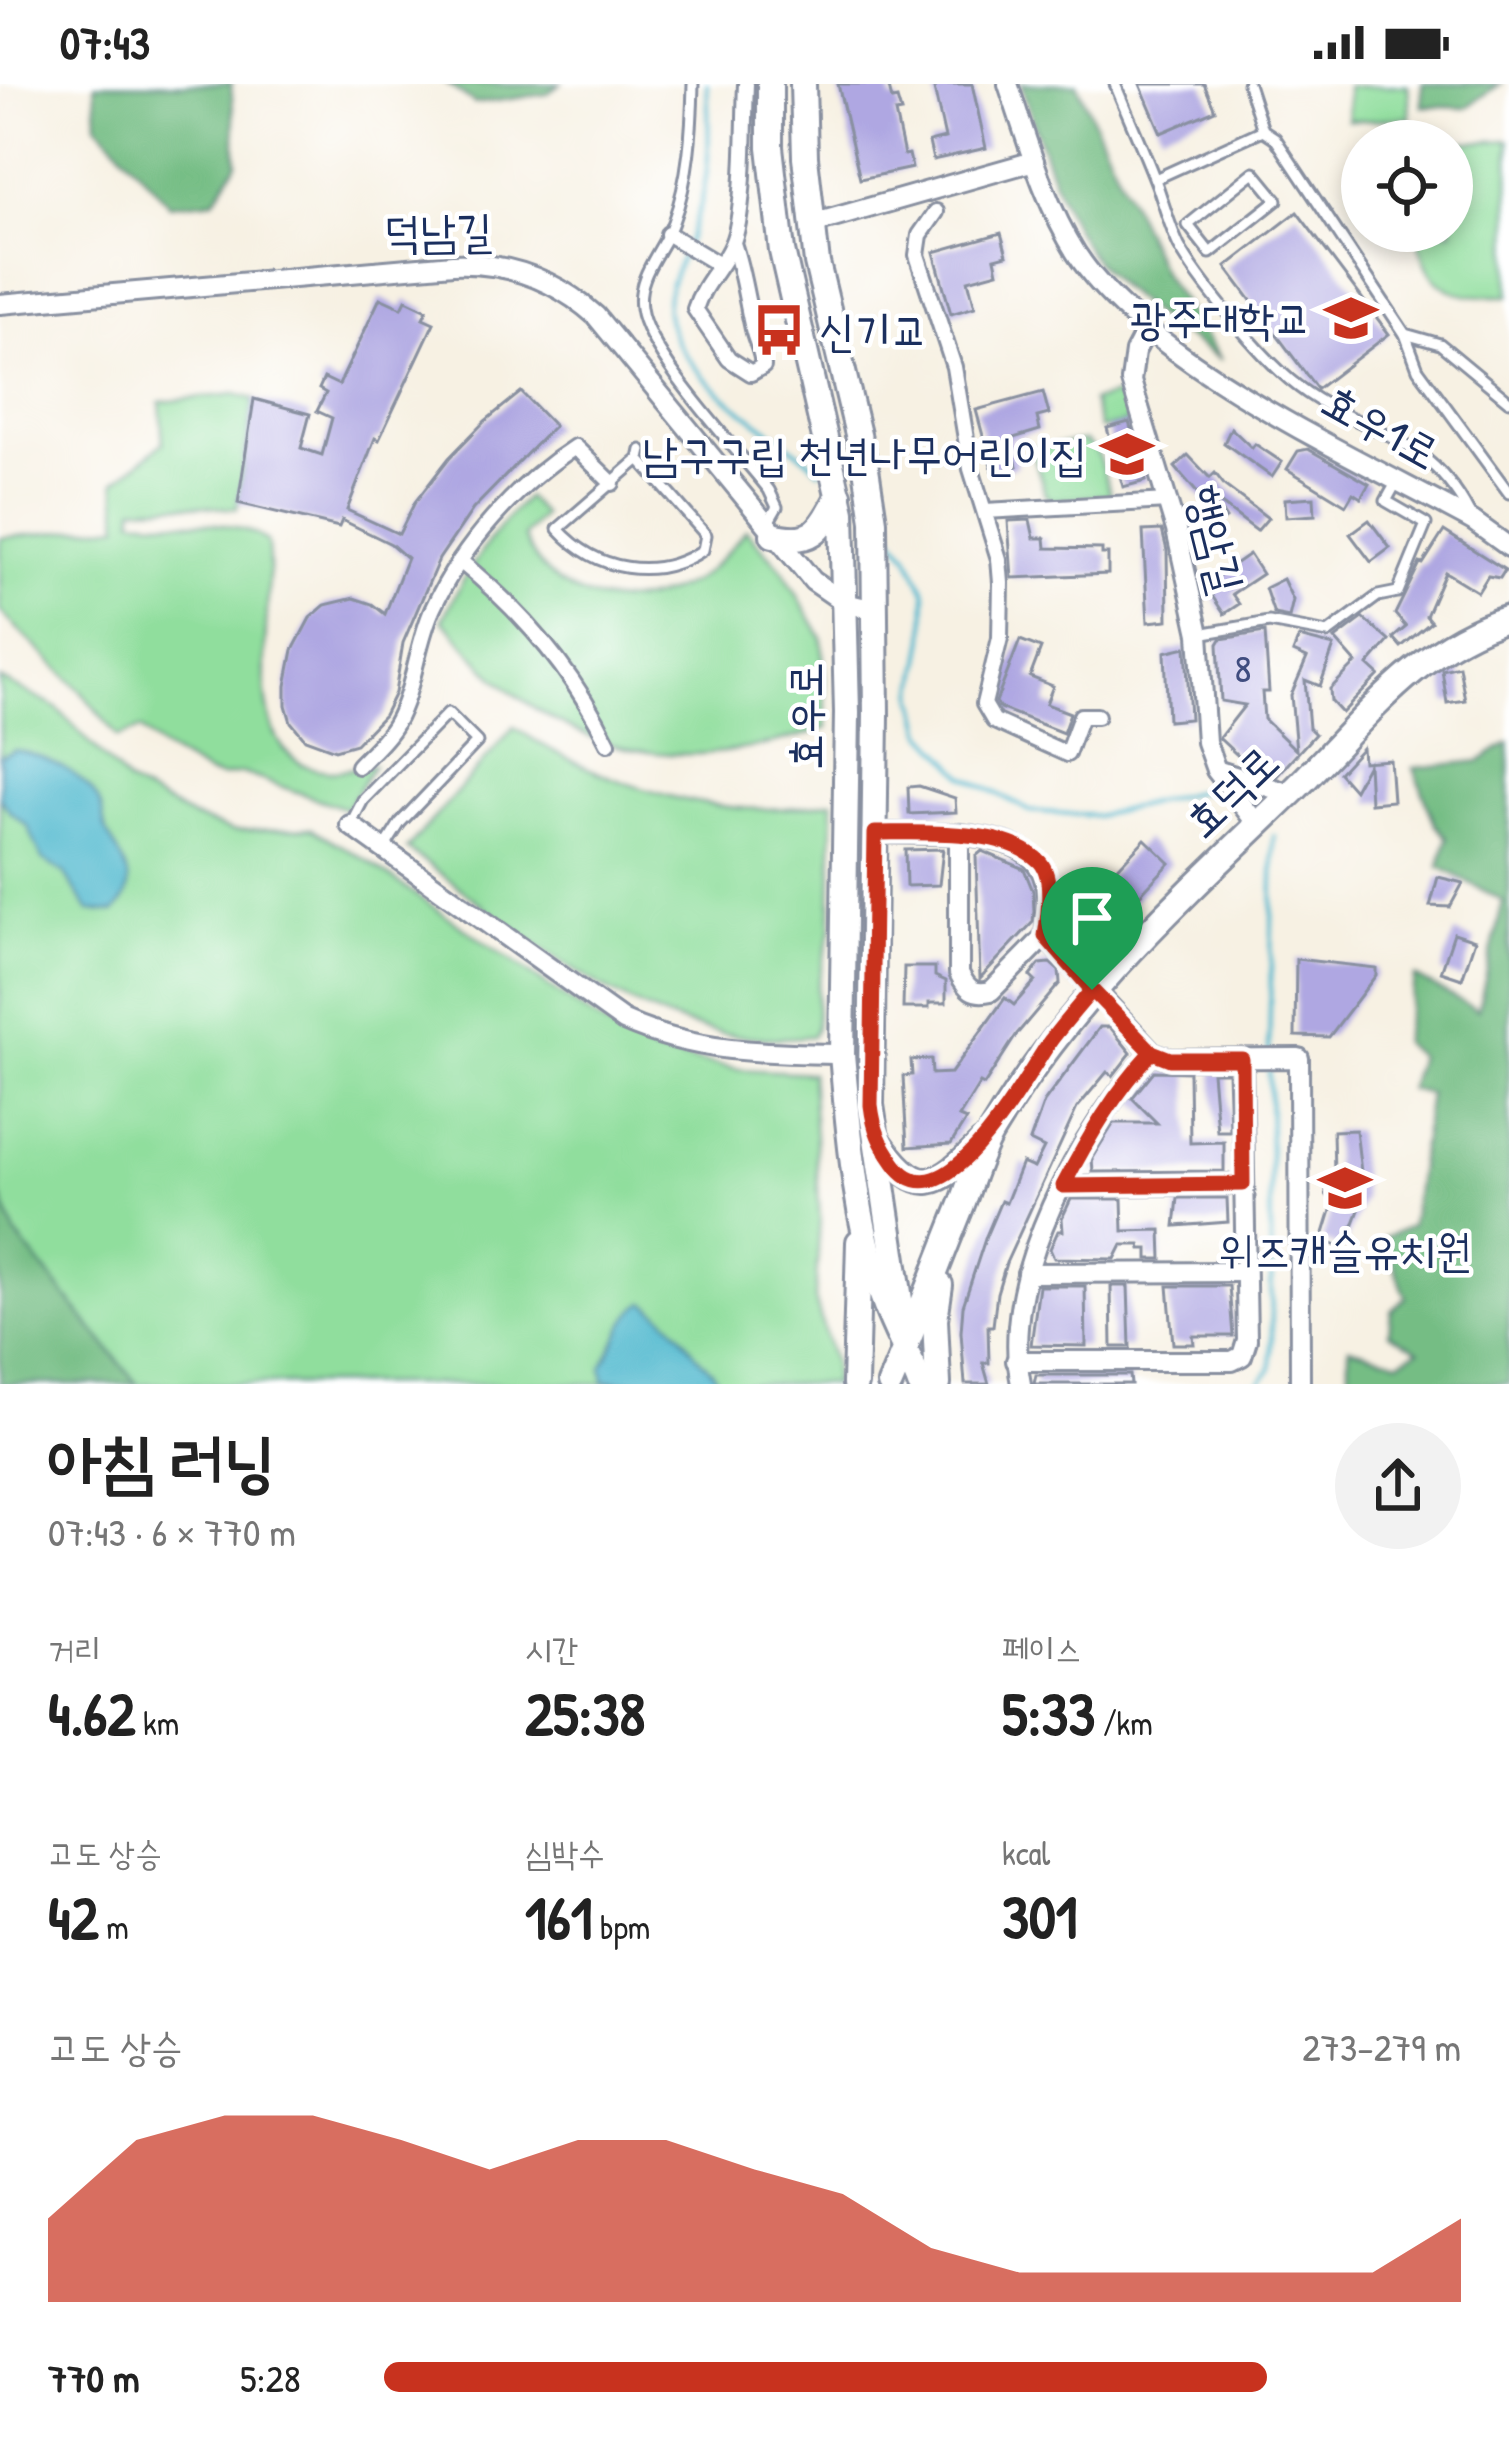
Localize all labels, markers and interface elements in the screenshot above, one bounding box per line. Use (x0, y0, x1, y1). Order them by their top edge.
text: 07:43 (60, 12, 150, 73)
map controls (1341, 120, 1473, 252)
button: locate (1341, 120, 1473, 252)
street label: 덕남길 (383, 199, 493, 262)
place label: 광주대학교 (1130, 287, 1311, 348)
school or university icon: 광주대학교 (1322, 289, 1380, 347)
place label: 신기교 (819, 299, 928, 360)
bus stop icon: 신기교 (750, 301, 808, 359)
street label: 효우1로 (1312, 369, 1451, 483)
place label: 남구구립 천년나무어린이집 (642, 423, 1087, 484)
school or university icon: 남구구립 천년나무어린이집 (1098, 425, 1156, 483)
street label: 행암길 (1174, 479, 1259, 599)
house number: 8 (1235, 641, 1251, 694)
street label: 효우로 (774, 662, 835, 770)
street label: 효덕로 (1170, 731, 1291, 850)
pin (1041, 867, 1143, 990)
icon: arrive (1059, 885, 1125, 951)
school or university icon: 위즈캐슬유치원 (1316, 1159, 1374, 1217)
place label: 위즈캐슬유치원 (1218, 1219, 1472, 1280)
text: 아침 러닝 (48, 1415, 276, 1505)
button: share (1335, 1423, 1461, 1549)
text: 07:43 · 6 × 770 m (48, 1505, 296, 1558)
text: 거리 (48, 1627, 101, 1671)
text: 시간 (525, 1627, 578, 1671)
text: 페이스 (1002, 1627, 1082, 1671)
text: 4.62 (48, 1672, 135, 1754)
text: 25:38 (525, 1672, 645, 1754)
text: 5:33 (1002, 1672, 1095, 1754)
text: km (135, 1701, 179, 1745)
text: /km (1095, 1701, 1153, 1745)
text: 고도 상승 (48, 1831, 162, 1875)
text: 심박수 (525, 1831, 605, 1875)
text: kcal (1002, 1831, 1050, 1875)
text: 301 (1002, 1875, 1078, 1957)
text: 42 (48, 1876, 99, 1958)
text: 161 (525, 1876, 593, 1958)
text: m (99, 1905, 129, 1949)
text: bpm (593, 1905, 650, 1949)
text: 고도 상승 (48, 2020, 183, 2073)
text: 273–279 m (1302, 2020, 1461, 2073)
text: 770 m (48, 2351, 140, 2404)
text: 5:28 (240, 2351, 301, 2404)

